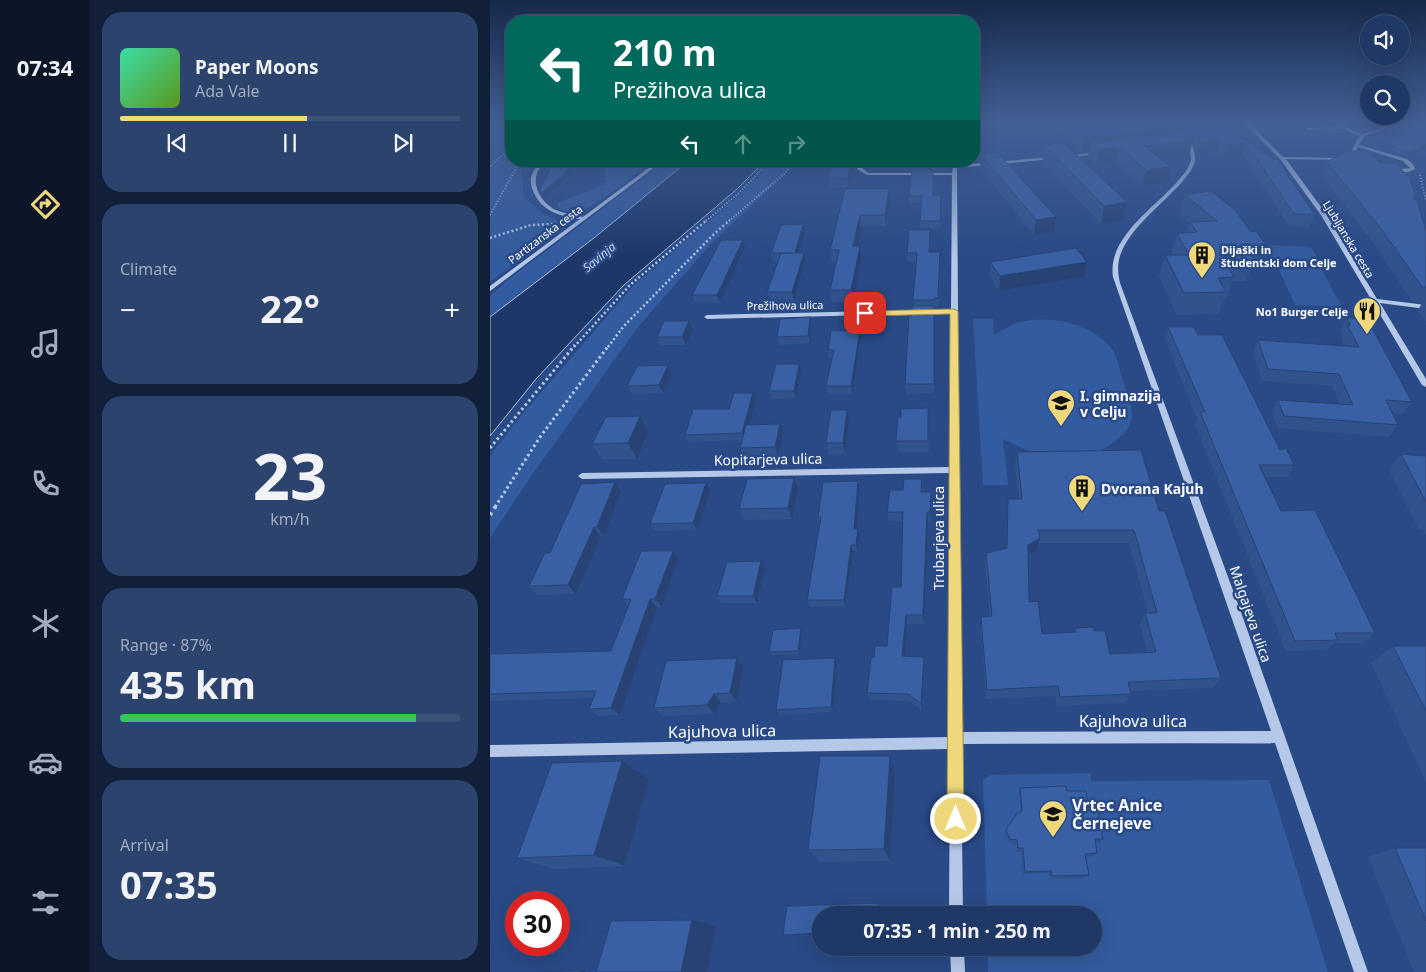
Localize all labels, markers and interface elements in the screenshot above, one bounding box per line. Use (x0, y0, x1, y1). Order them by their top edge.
map controls (1360, 15, 1410, 125)
button: sound (1360, 15, 1410, 65)
text: 210 m (613, 29, 716, 76)
icon: left (530, 35, 595, 100)
text: 07:34 (17, 52, 73, 82)
text: Paper Moons (195, 54, 319, 80)
text: Prežihova ulica (613, 74, 767, 104)
button: search (1360, 75, 1410, 125)
text: Ada Vale (195, 80, 260, 102)
icon: previous (163, 129, 191, 157)
icon: pause (276, 129, 304, 157)
icon: next (389, 129, 417, 157)
icon: left (676, 130, 704, 158)
icon: ahead (729, 130, 757, 158)
icon: right (782, 130, 810, 158)
icon: directions (28, 187, 63, 222)
street label: Ljubljanska cesta (1320, 197, 1378, 281)
street label: Partizanska cesta (505, 201, 585, 267)
water label: Savinja (579, 238, 619, 276)
building icon: Dijaški in študentski dom Celje (1187, 240, 1217, 279)
place label: Dijaški in študentski dom Celje (1221, 242, 1337, 270)
text: Climate (120, 258, 177, 280)
text: 22° (260, 282, 320, 334)
text: − (120, 290, 136, 328)
text: + (444, 290, 460, 328)
pin (844, 292, 886, 334)
restaurant icon: No1 Burger Celje (1352, 296, 1382, 335)
street label: Prežihova ulica (746, 297, 824, 313)
icon: arrive (851, 299, 879, 327)
place label: No1 Burger Celje (1256, 304, 1348, 319)
icon: music (28, 326, 63, 361)
place label: I. gimnazija v Celju (1080, 386, 1161, 421)
school or university icon: I. gimnazija v Celju (1046, 388, 1076, 427)
text: 23 (253, 431, 327, 519)
street label: Kopitarjeva ulica (714, 449, 822, 469)
icon: phone (28, 466, 63, 501)
building icon: Dvorana Kajuh (1067, 473, 1097, 512)
place label: Dvorana Kajuh (1101, 479, 1204, 498)
street label: Trubarjeva ulica (929, 486, 948, 590)
text: km/h (270, 508, 310, 530)
street label: Malgajeva ulica (1226, 563, 1276, 665)
icon: climate (28, 606, 63, 641)
text: Range · 87% (120, 634, 212, 656)
text: 435 km (120, 658, 256, 710)
street label: Kajuhova ulica (1079, 710, 1187, 732)
street label: Kajuhova ulica (668, 719, 776, 743)
icon: car (28, 745, 63, 780)
position arrow (929, 792, 981, 844)
place label: Vrtec Anice Černejeve (1072, 794, 1162, 834)
school or university icon: Vrtec Anice Černejeve (1038, 799, 1068, 838)
text: Arrival (120, 834, 169, 856)
text: 07:35 (120, 858, 218, 910)
icon: filters (28, 885, 63, 920)
speed limit sign: 30 (505, 891, 570, 956)
text: 07:35 · 1 min · 250 m (863, 918, 1051, 944)

